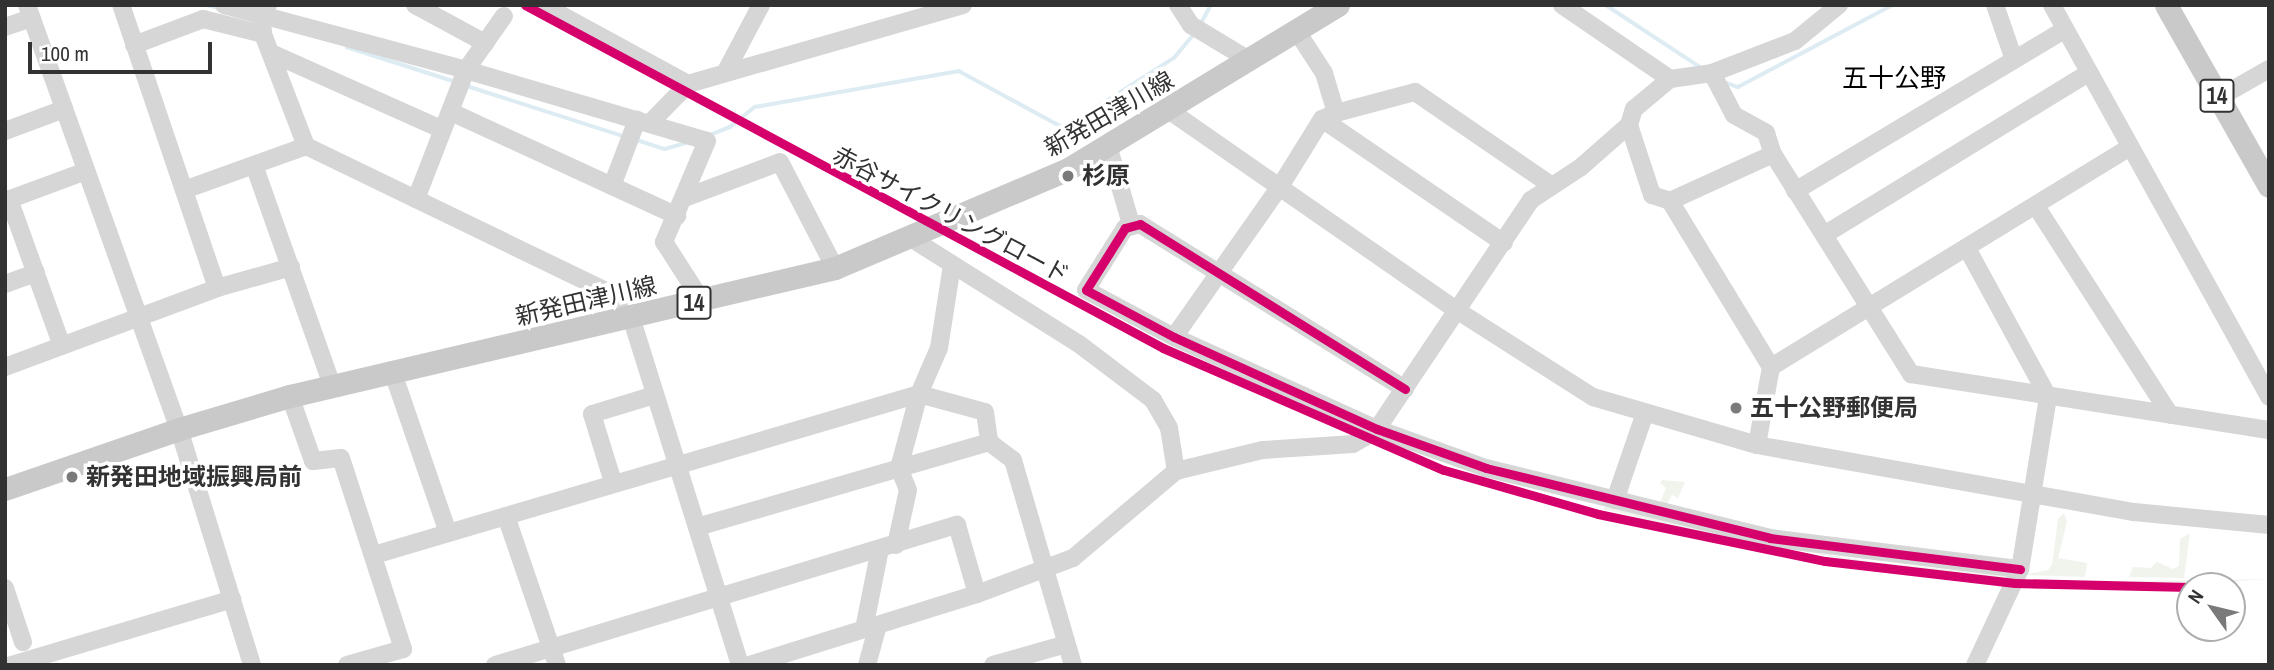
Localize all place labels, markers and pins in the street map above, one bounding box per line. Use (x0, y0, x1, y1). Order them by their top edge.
place label: 杉原 (1082, 162, 1130, 190)
marker: 杉原 (1060, 168, 1076, 184)
place label: 五十公野郵便局 (1750, 394, 1918, 422)
marker: 五十公野郵便局 (1728, 400, 1744, 416)
place label: 新発田地域振興局前 (86, 463, 302, 491)
marker: 新発田地域振興局前 (64, 469, 80, 485)

